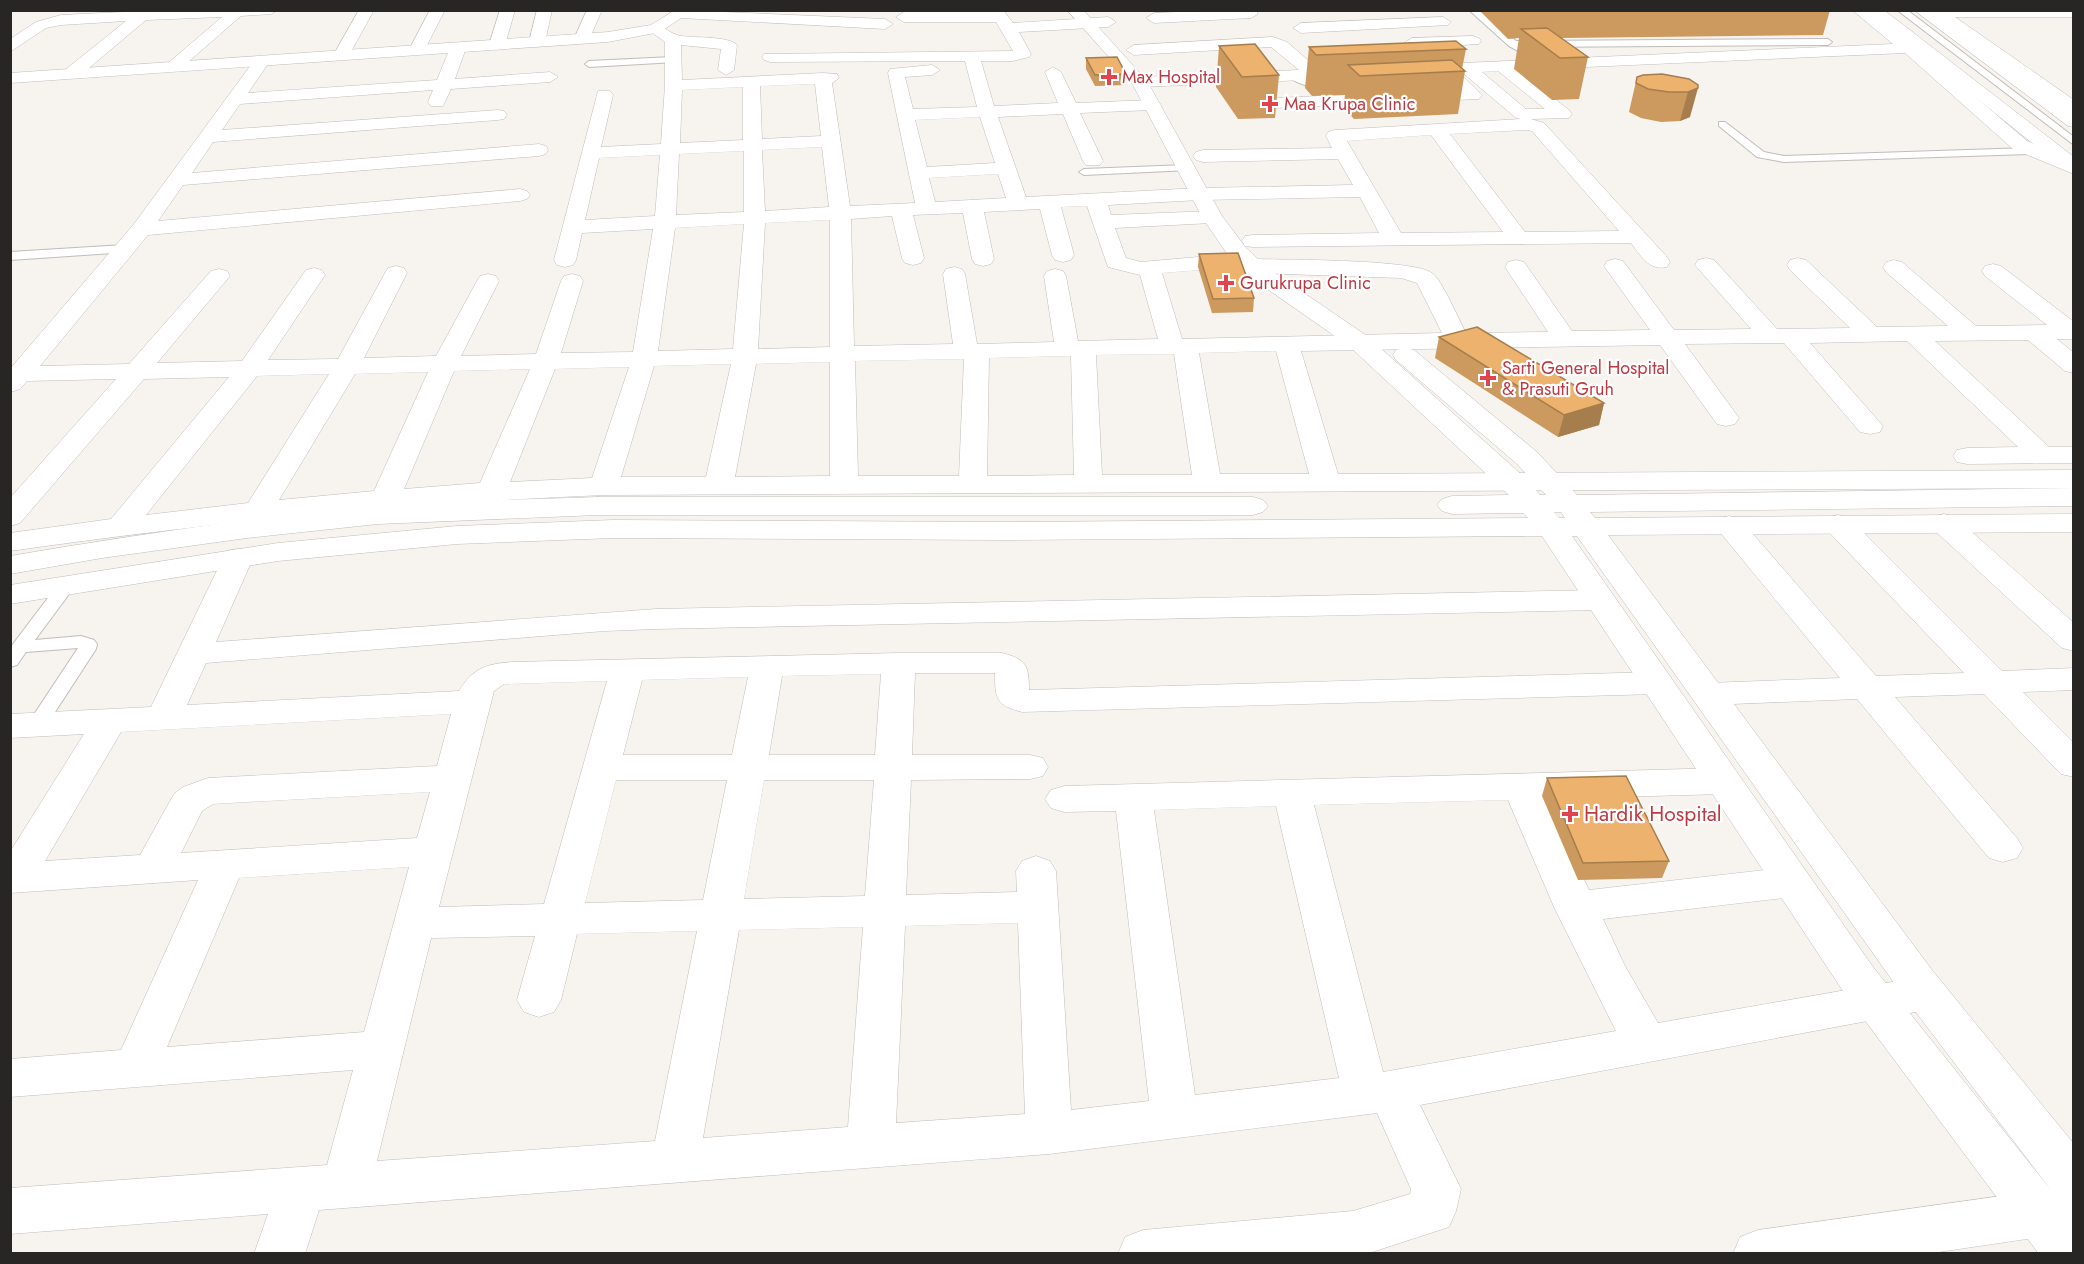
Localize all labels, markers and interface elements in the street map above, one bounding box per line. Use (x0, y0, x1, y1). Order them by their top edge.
place label: Max Hospital (1122, 64, 1220, 90)
marker: Max Hospital (1100, 68, 1118, 86)
place label: Maa Krupa Clinic (1284, 91, 1415, 117)
marker: Maa Krupa Clinic (1261, 95, 1279, 113)
place label: Gurukrupa Clinic (1240, 270, 1371, 296)
marker: Gurukrupa Clinic (1217, 274, 1235, 292)
place label: Sarti General Hospital & Prasuti Gruh (1502, 355, 1669, 402)
marker: Sarti General Hospital & Prasuti Gruh (1479, 369, 1497, 387)
place label: Hardik Hospital (1584, 799, 1722, 829)
marker: Hardik Hospital (1561, 805, 1579, 823)

